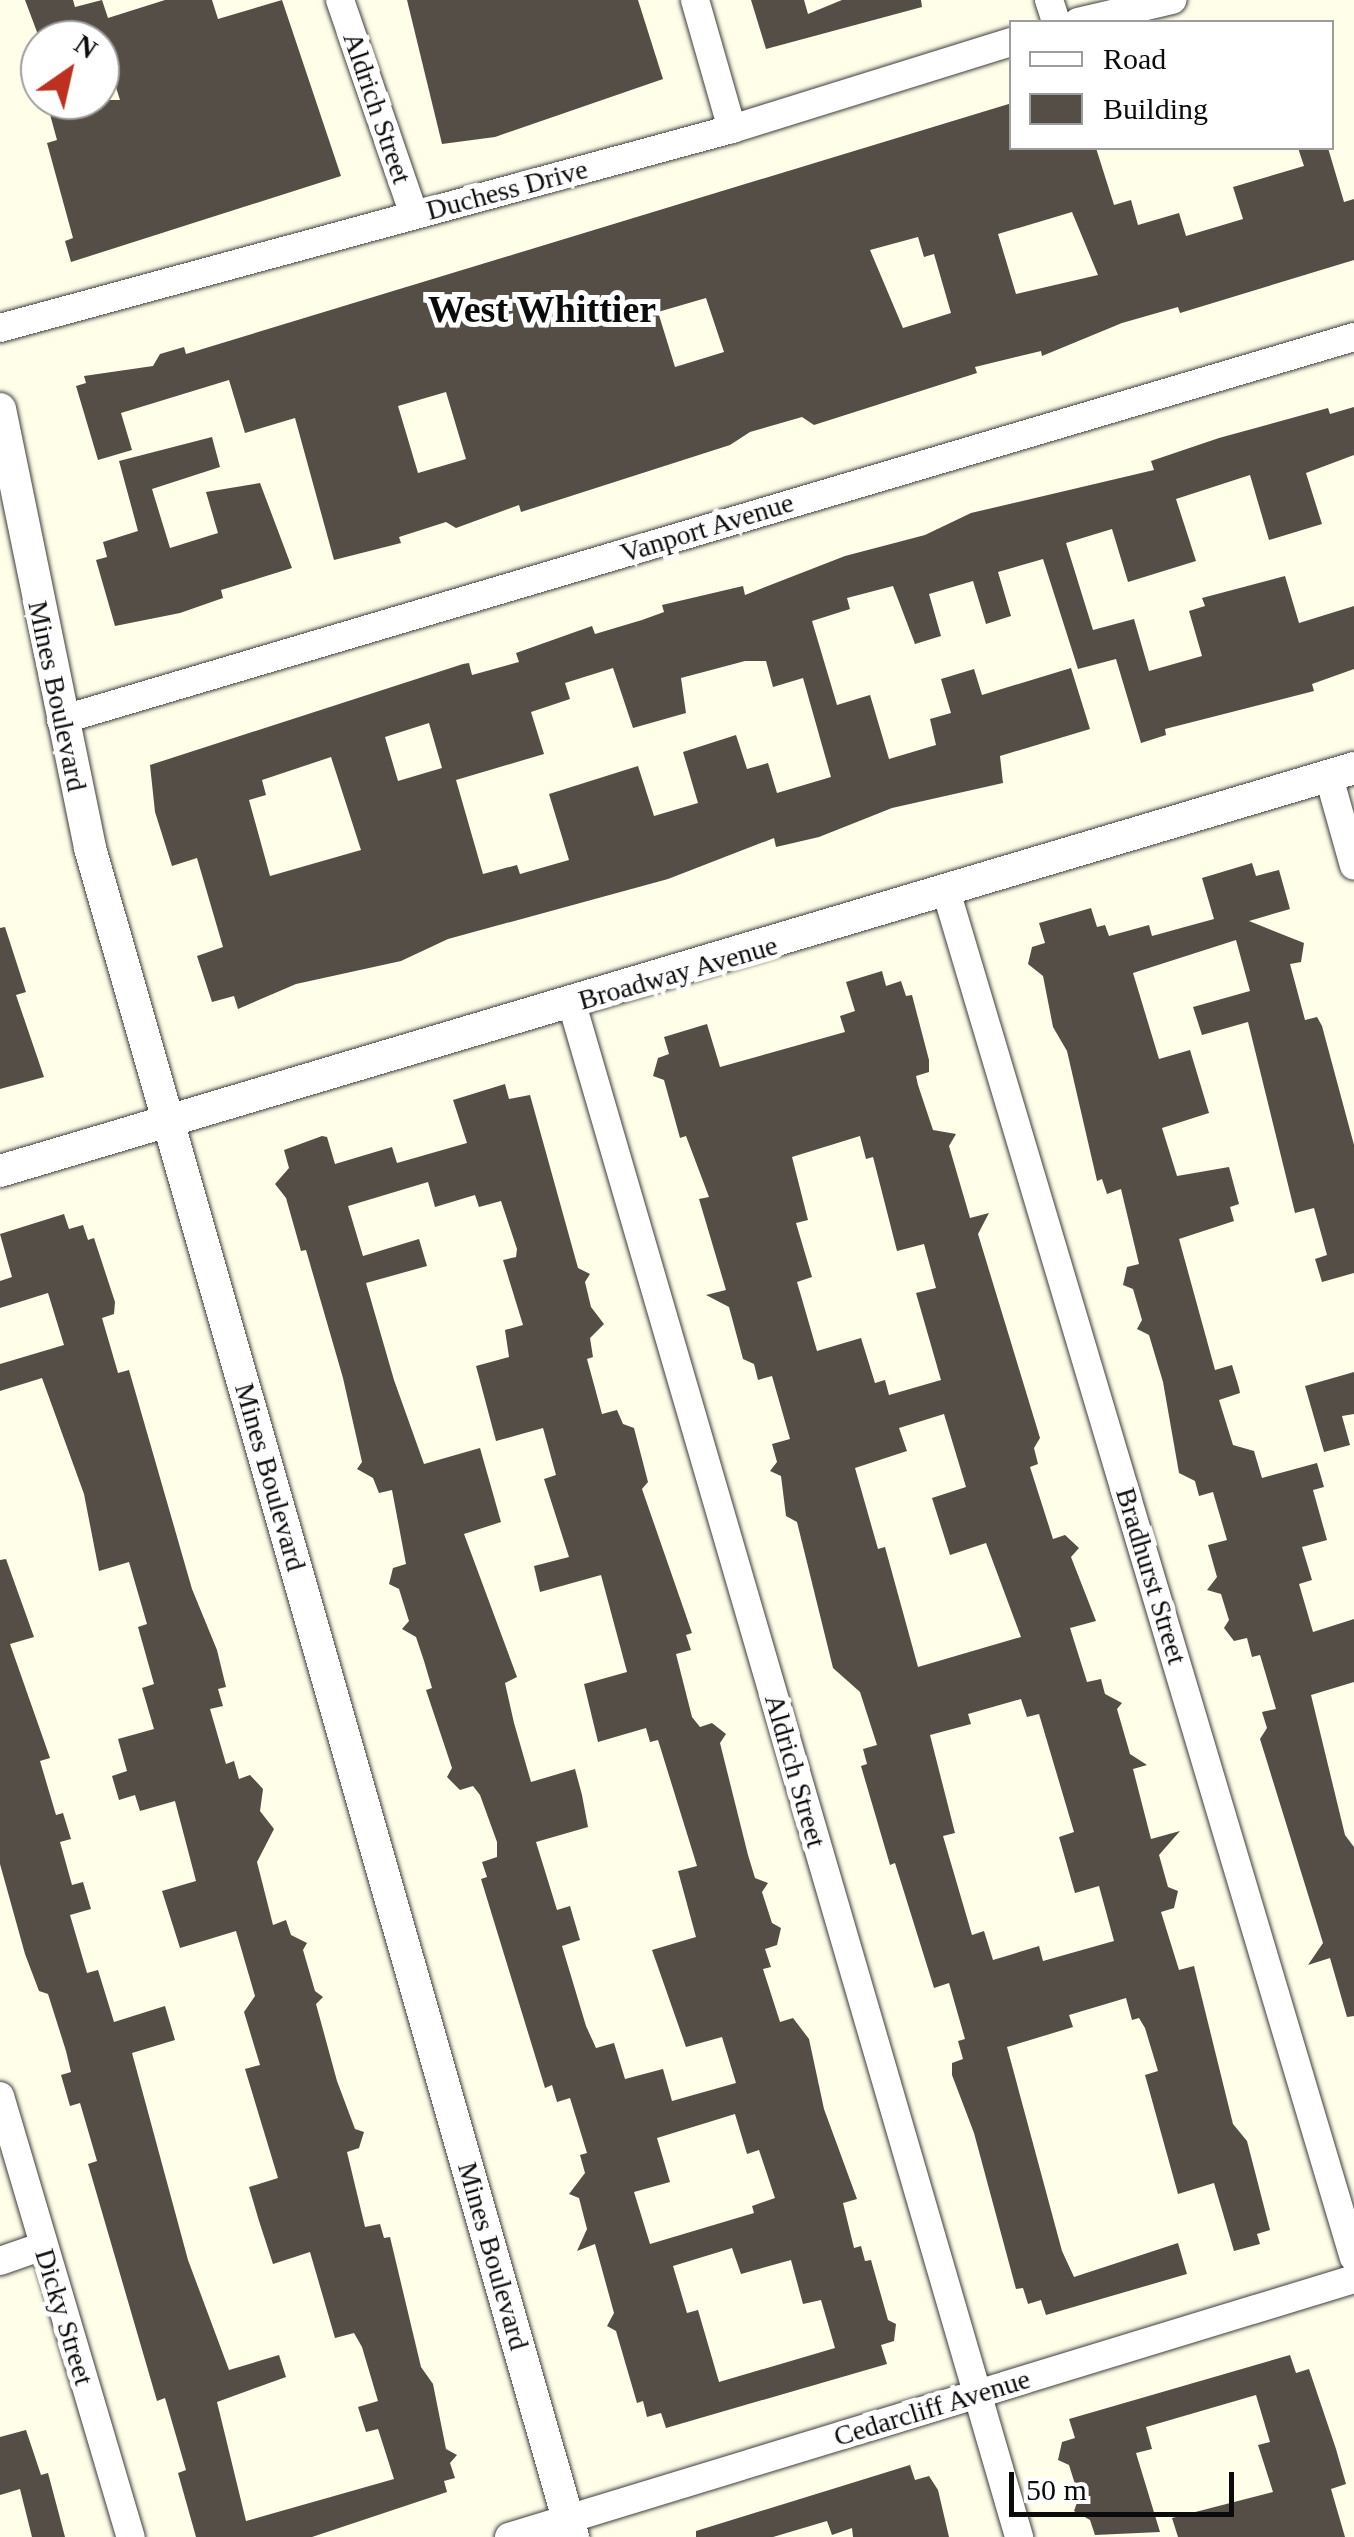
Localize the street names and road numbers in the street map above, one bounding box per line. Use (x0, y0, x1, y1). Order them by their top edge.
street label: Aldrich Street (335, 28, 419, 188)
street label: Duchess Drive (423, 152, 591, 228)
street label: Vanport Avenue (616, 486, 798, 570)
street label: Mines Boulevard (20, 598, 94, 794)
street label: Broadway Avenue (574, 928, 782, 1018)
street label: Mines Boulevard (227, 1379, 313, 1575)
street label: Bradhurst Street (1108, 1484, 1194, 1668)
street label: Aldrich Street (757, 1691, 833, 1851)
street label: Mines Boulevard (450, 2158, 536, 2354)
street label: Dicky Street (27, 2245, 101, 2389)
street label: Cedarcliff Avenue (829, 2362, 1035, 2454)

